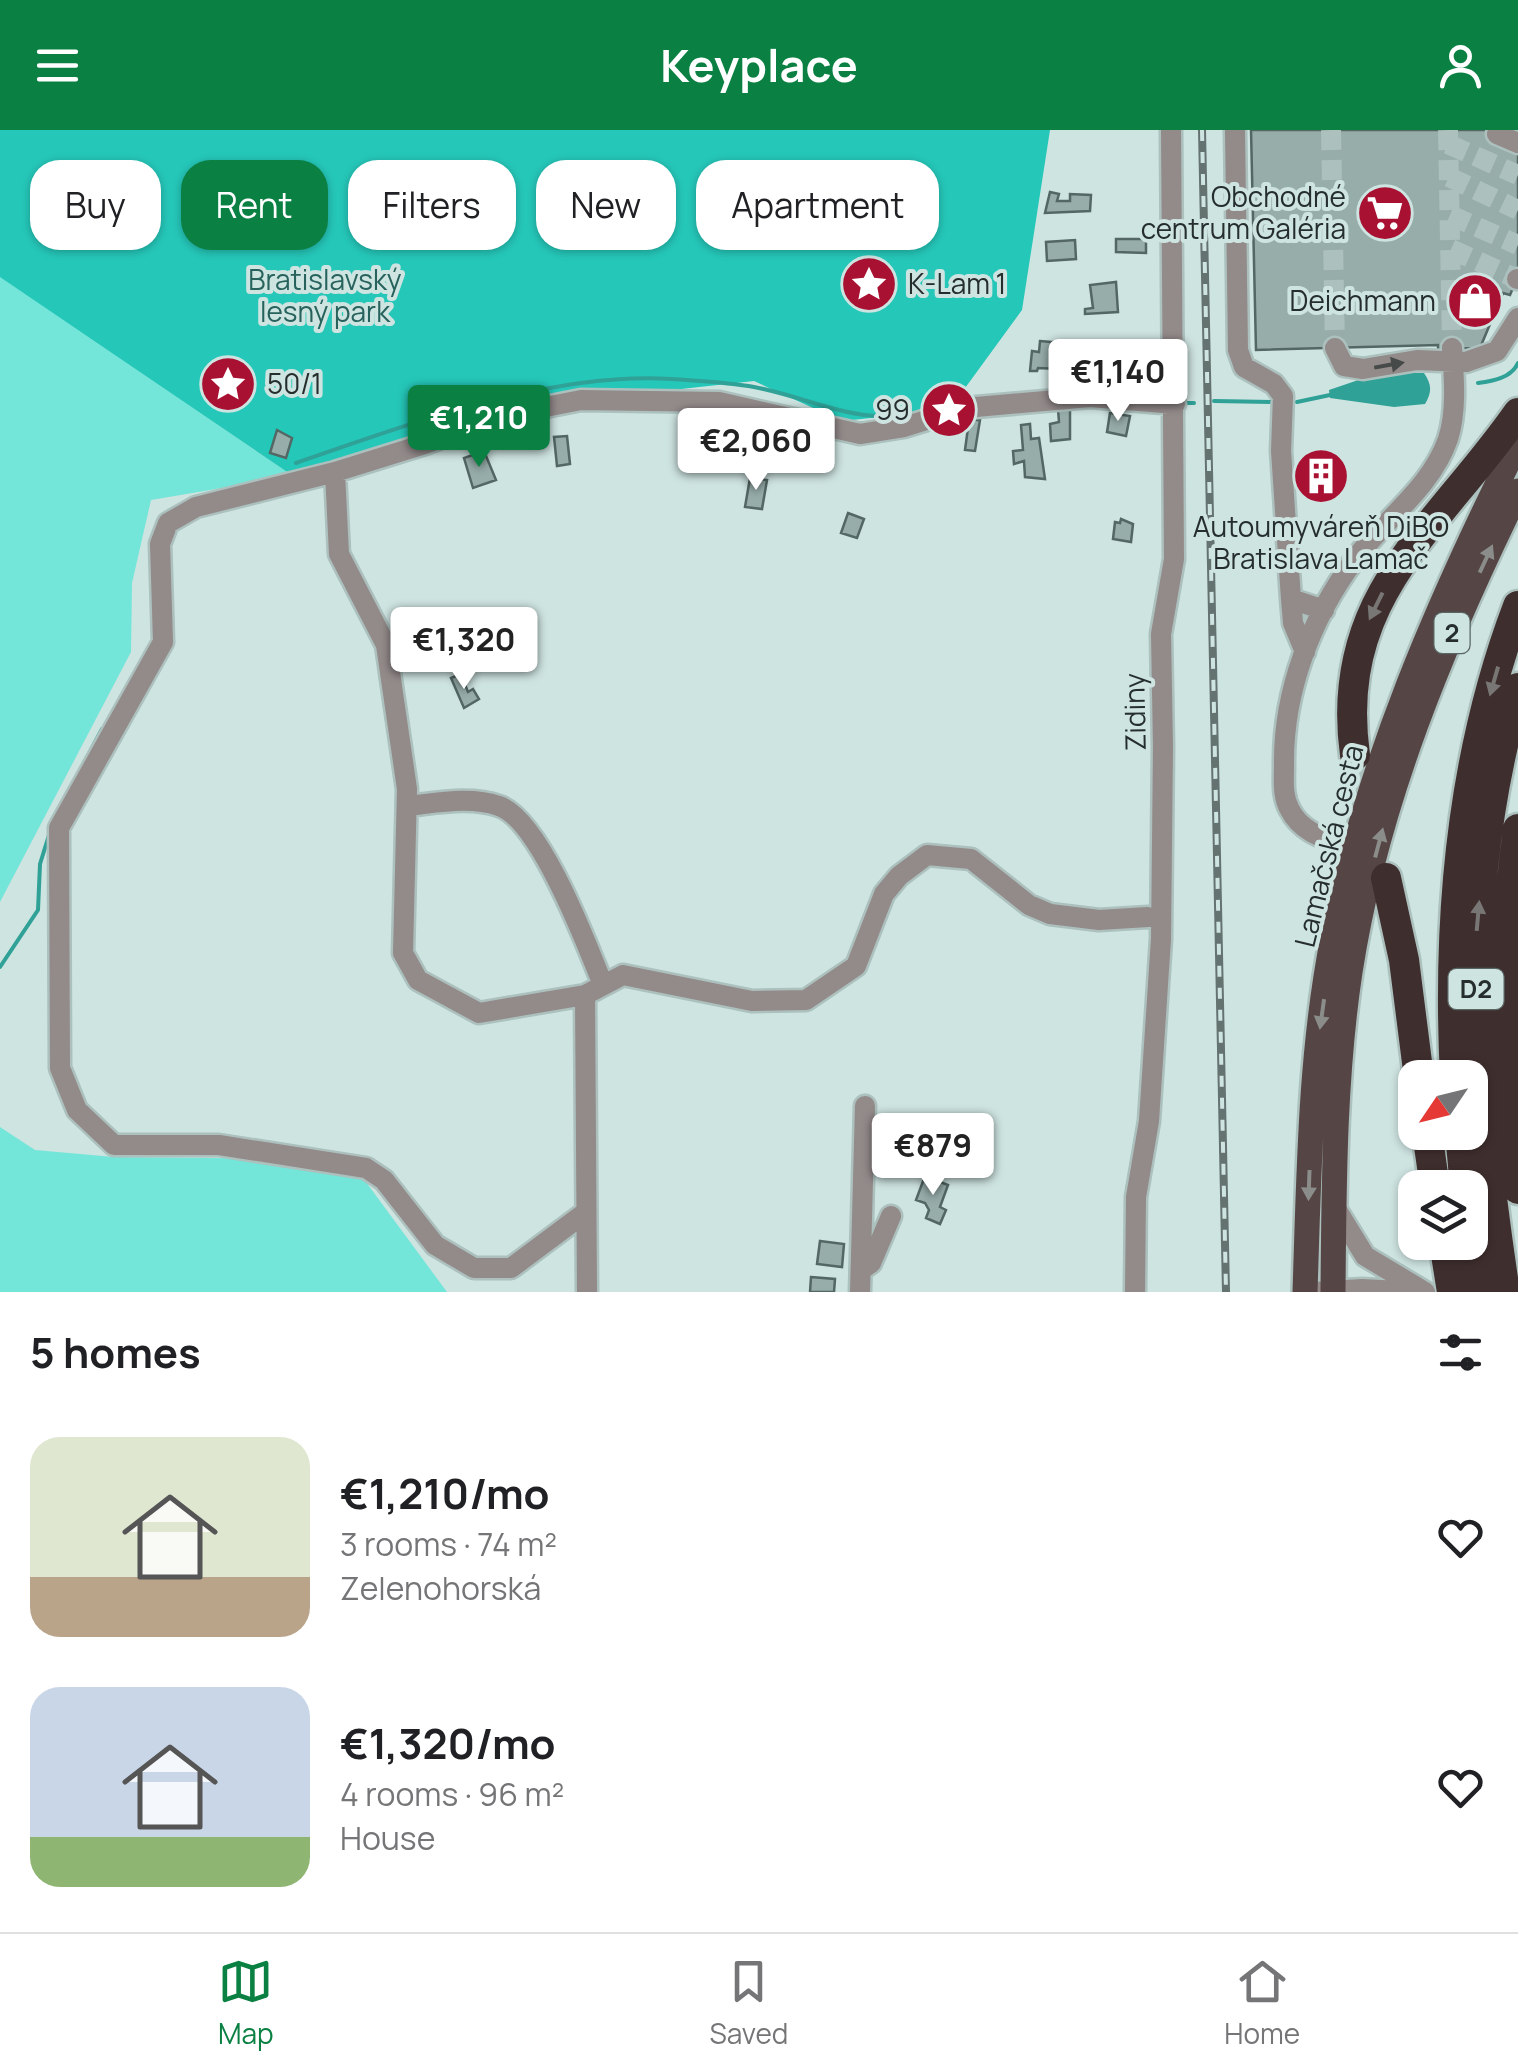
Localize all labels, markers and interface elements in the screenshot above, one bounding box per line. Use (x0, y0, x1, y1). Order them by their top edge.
text: Keyplace (660, 34, 858, 96)
icon: menu (30, 38, 85, 93)
icon: person (1433, 38, 1488, 93)
chip: Buy (30, 160, 161, 250)
chip: Rent (181, 160, 328, 250)
chip: Filters (348, 160, 516, 250)
chip: New (536, 160, 676, 250)
chip: Apartment (696, 160, 939, 250)
place label: Obchodné centrum Galéria (1141, 177, 1346, 247)
supermarket icon: Obchodné centrum Galéria (1355, 183, 1415, 243)
place icon: K-Lam 1 (839, 254, 899, 314)
park label: Bratislavský lesný park (248, 260, 402, 330)
place label: K-Lam 1 (908, 264, 1007, 302)
shop icon: Deichmann (1445, 271, 1505, 331)
place label: Deichmann (1290, 281, 1436, 319)
pin: €1,140 (1037, 339, 1199, 424)
text: €1,140 (1071, 349, 1166, 393)
place icon: 50/1 (198, 354, 258, 414)
one-way arrow (1373, 357, 1405, 372)
place label: 50/1 (267, 364, 322, 402)
place icon: 99 (919, 380, 979, 440)
pin: €1,210 (398, 385, 560, 470)
place label: 99 (875, 390, 910, 428)
text: €1,210 (430, 395, 528, 439)
pin: €2,060 (675, 408, 837, 493)
text: €2,060 (700, 418, 812, 462)
building icon: Autoumyváreň DiBO Bratislava Lamač (1291, 446, 1351, 506)
place label: Autoumyváreň DiBO Bratislava Lamač (1193, 507, 1449, 577)
one-way arrow (1477, 544, 1494, 573)
one-way arrow (1367, 592, 1384, 621)
pin: €1,320 (383, 607, 545, 692)
road number: 2 (1434, 613, 1470, 653)
text: €1,320 (412, 617, 516, 661)
one-way arrow (1486, 666, 1501, 697)
street label: Zidiny (1114, 673, 1154, 751)
street label: Lamačská cesta (1285, 741, 1372, 951)
one-way arrow (1372, 827, 1387, 858)
one-way arrow (1471, 900, 1487, 932)
road number: D2 (1448, 969, 1504, 1009)
one-way arrow (1313, 998, 1329, 1030)
north arrow (1398, 1060, 1488, 1150)
map controls (1398, 1060, 1488, 1260)
pin: €879 (874, 1113, 992, 1198)
text: €879 (894, 1123, 972, 1167)
one-way arrow (1300, 1170, 1316, 1202)
button: layers (1398, 1170, 1488, 1260)
text: 5 homes (30, 1323, 201, 1381)
icon: filters (1433, 1325, 1488, 1380)
text: €1,210/mo (340, 1464, 549, 1522)
icon: home (110, 1477, 230, 1597)
icon: heart (1433, 1510, 1488, 1565)
text: 3 rooms · 74 m² (340, 1522, 557, 1566)
text: Zelenohorská (340, 1566, 541, 1610)
text: €1,320/mo (340, 1714, 556, 1772)
icon: home (110, 1727, 230, 1847)
icon: heart (1433, 1760, 1488, 1815)
text: 4 rooms · 96 m² (340, 1772, 564, 1816)
text: House (340, 1816, 435, 1860)
tab: Map (218, 1954, 274, 2052)
tab: Saved (710, 1954, 788, 2052)
tab: Home (1224, 1954, 1300, 2052)

